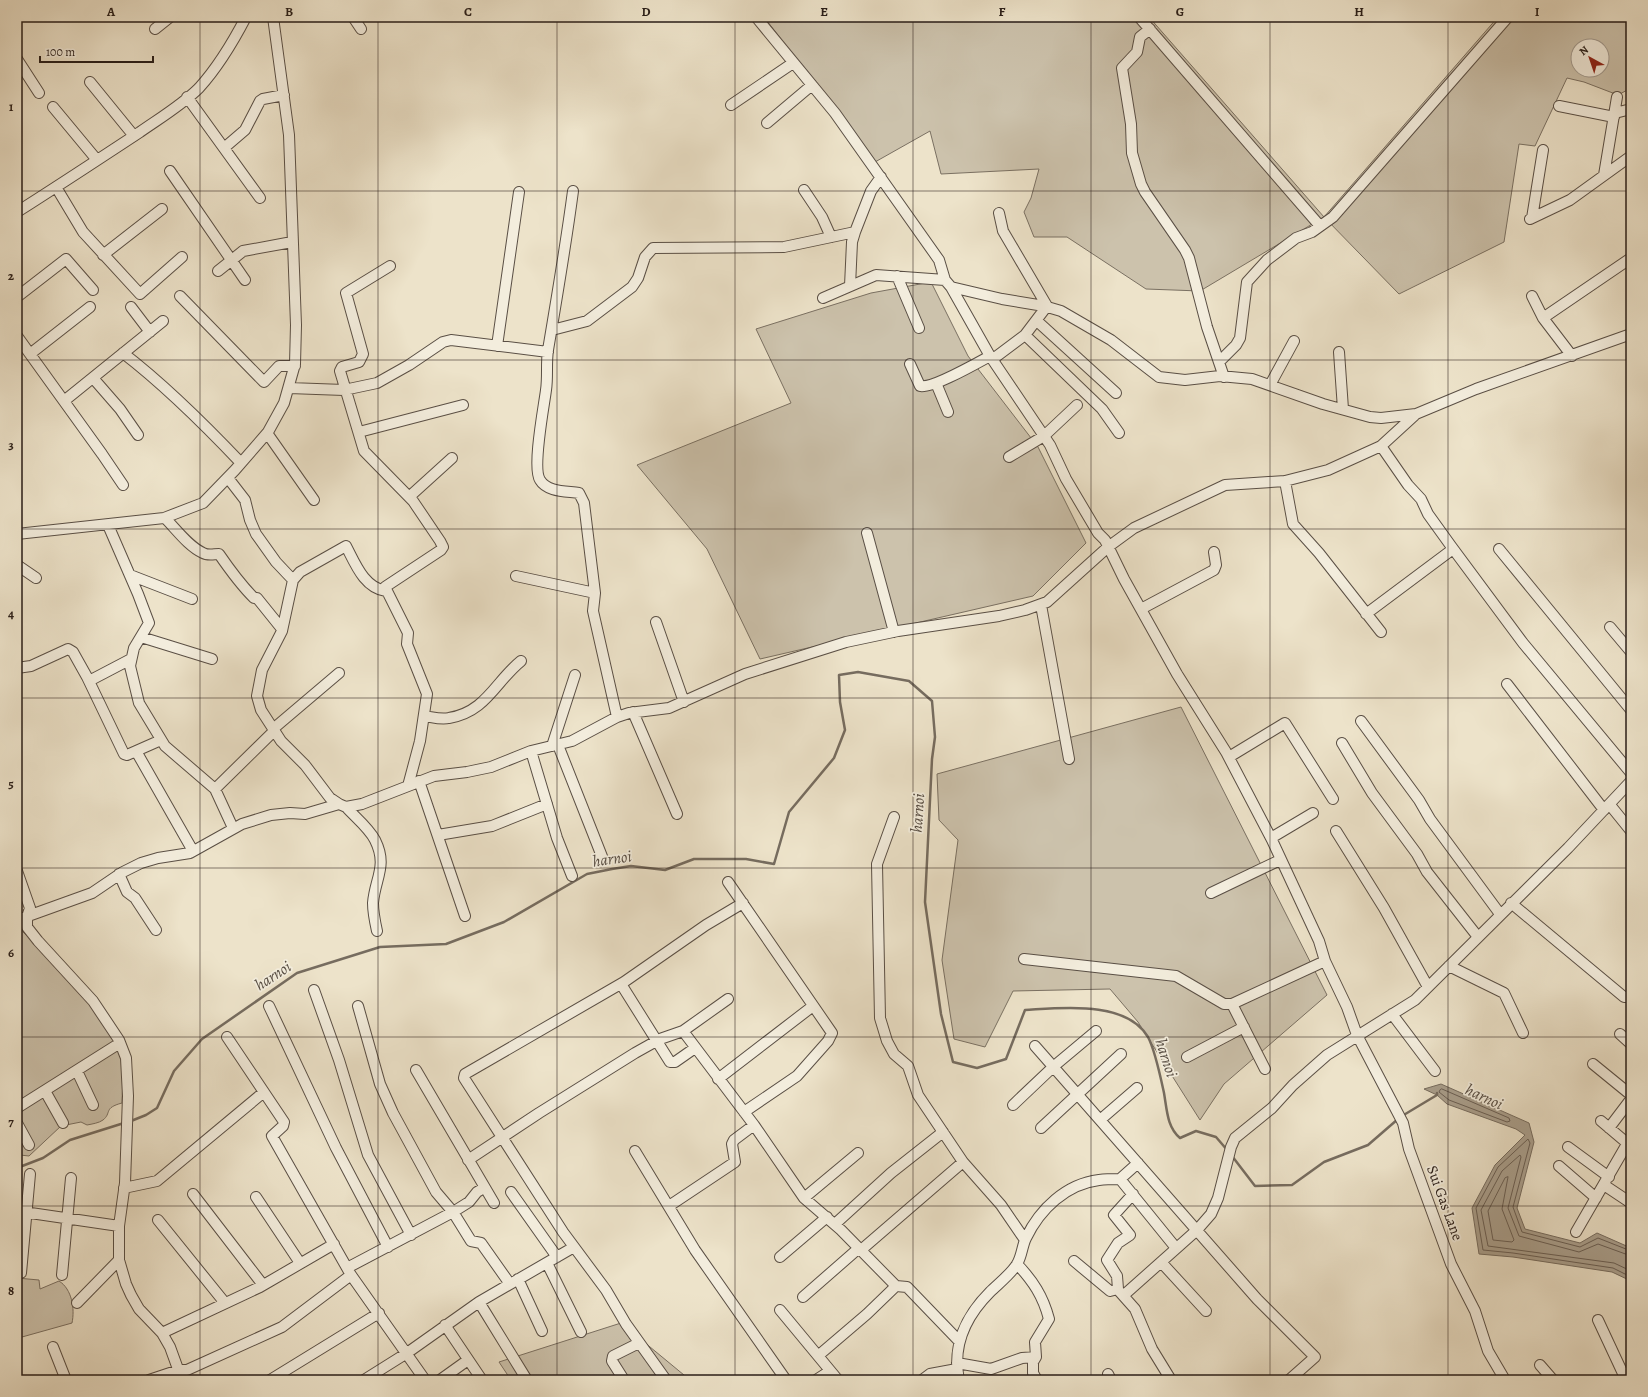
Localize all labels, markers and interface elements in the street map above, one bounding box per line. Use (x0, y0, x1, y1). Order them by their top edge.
text: A (106, 3, 116, 20)
text: B (285, 3, 293, 20)
text: C (464, 3, 472, 20)
text: D (641, 3, 651, 20)
text: E (820, 3, 828, 20)
text: F (999, 3, 1006, 20)
text: G (1176, 3, 1184, 20)
text: H (1354, 3, 1364, 20)
text: I (1535, 3, 1540, 20)
scale bar (40, 38, 153, 64)
north arrow (1570, 38, 1610, 78)
text: N (1576, 42, 1592, 59)
text: 100 m (46, 44, 75, 60)
text: 1 (9, 98, 14, 115)
text: 2 (8, 267, 15, 284)
text: 3 (8, 436, 14, 453)
text: 4 (8, 605, 14, 622)
text: 5 (8, 775, 14, 792)
water label: harnoi (906, 793, 930, 833)
water label: harnoi (591, 845, 633, 873)
text: 6 (8, 944, 14, 961)
water label: harnoi (250, 956, 296, 996)
water label: harnoi (1149, 1036, 1183, 1080)
water label: harnoi (1461, 1079, 1507, 1115)
text: 7 (8, 1113, 14, 1130)
street label: Sui Gas Lane (1422, 1163, 1468, 1244)
text: 8 (8, 1282, 14, 1299)

